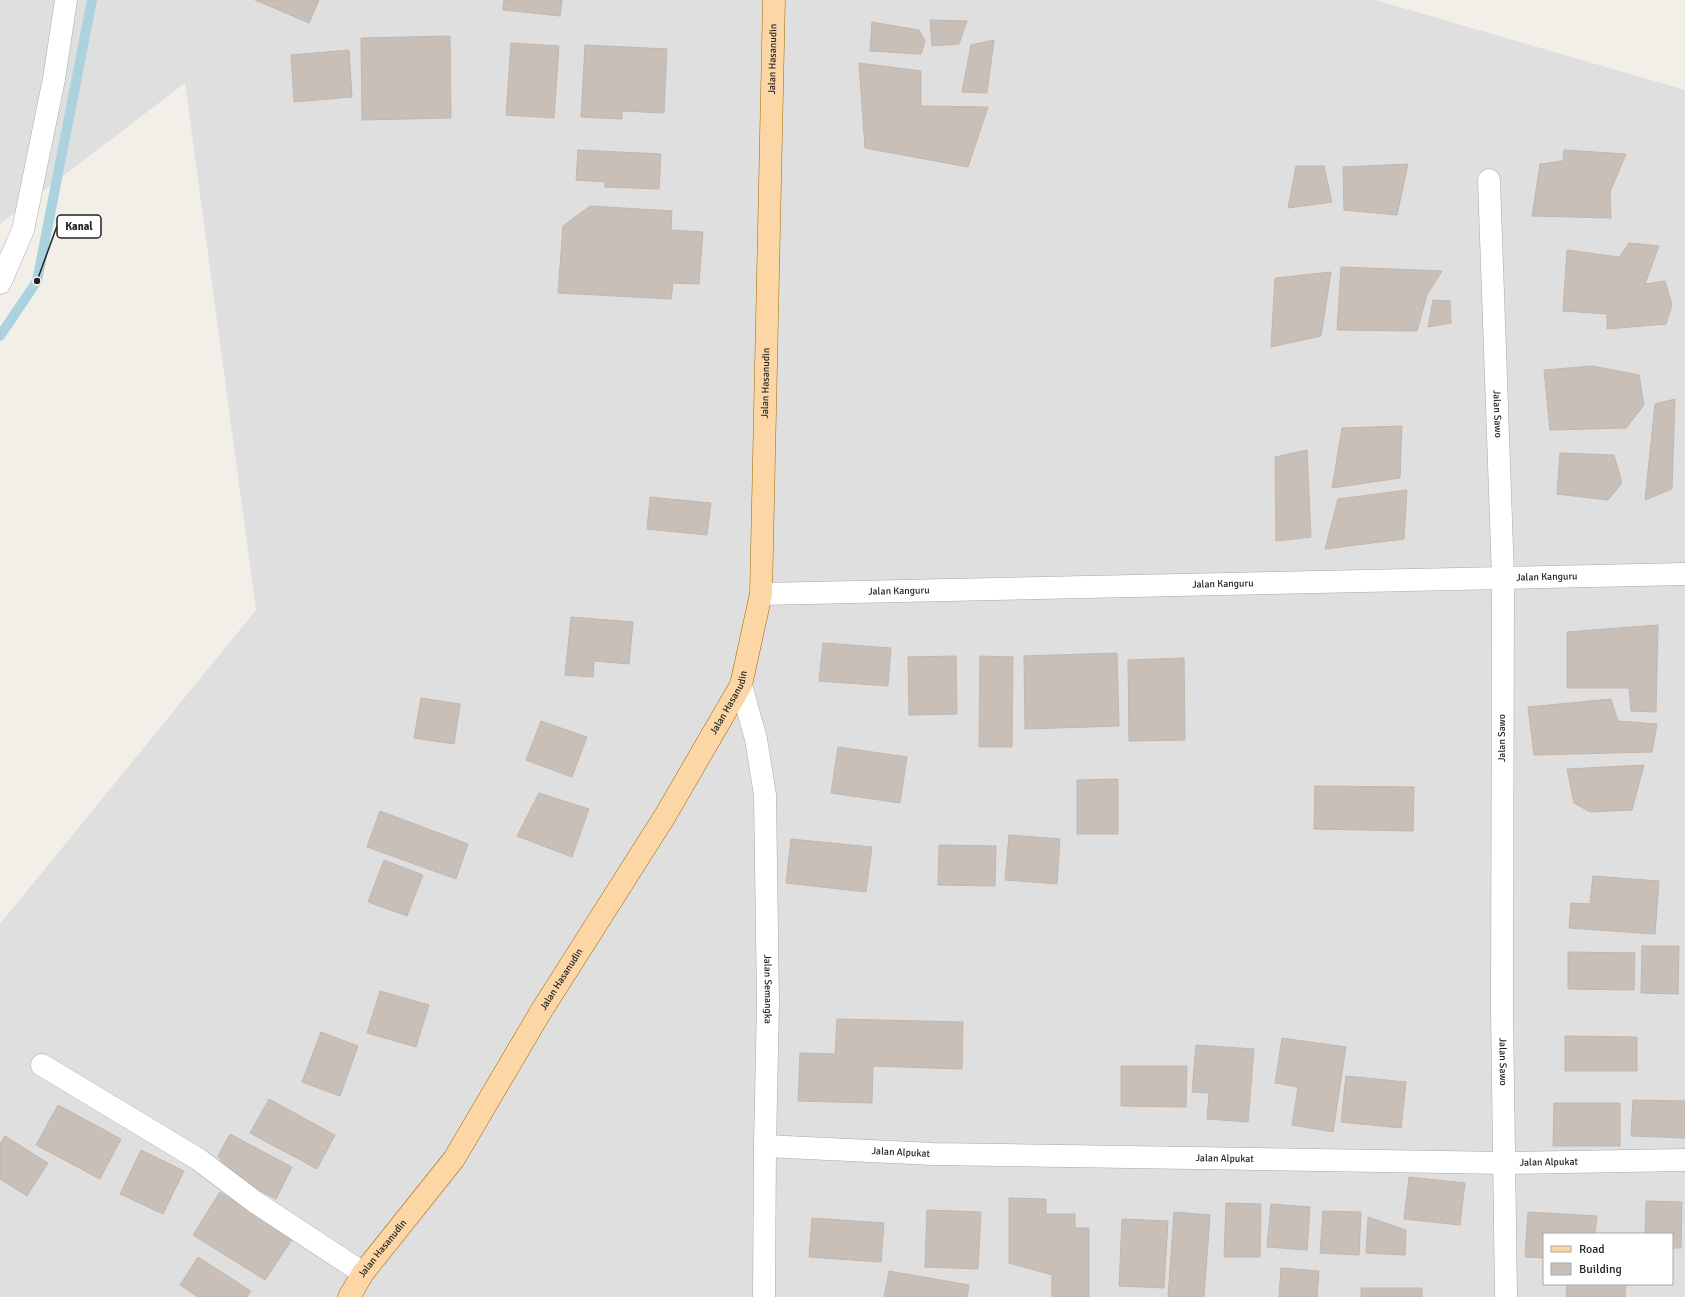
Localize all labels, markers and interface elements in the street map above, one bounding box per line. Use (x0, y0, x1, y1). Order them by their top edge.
street label: Jalan Hasanudin (766, 24, 779, 95)
callout: Kanal (57, 215, 101, 238)
text: Kanal (65, 220, 93, 233)
street label: Jalan Hasanudin (759, 348, 772, 419)
street label: Jalan Sawo (1490, 390, 1504, 438)
street label: Jalan Kanguru (1516, 570, 1578, 584)
street label: Jalan Kanguru (1192, 577, 1254, 591)
street label: Jalan Kanguru (868, 584, 930, 598)
street label: Jalan Hasanudin (708, 670, 750, 737)
street label: Jalan Sawo (1496, 714, 1508, 762)
street label: Jalan Hasanudin (537, 946, 585, 1012)
street label: Jalan Semangka (761, 954, 774, 1024)
street label: Jalan Sawo (1496, 1038, 1509, 1086)
street label: Jalan Alpukat (871, 1145, 931, 1160)
street label: Jalan Alpukat (1196, 1152, 1254, 1165)
street label: Jalan Alpukat (1520, 1156, 1578, 1169)
street label: Jalan Hasanudin (356, 1217, 409, 1280)
legend (1543, 1233, 1673, 1285)
text: Road (1579, 1242, 1605, 1257)
text: Building (1579, 1262, 1622, 1277)

